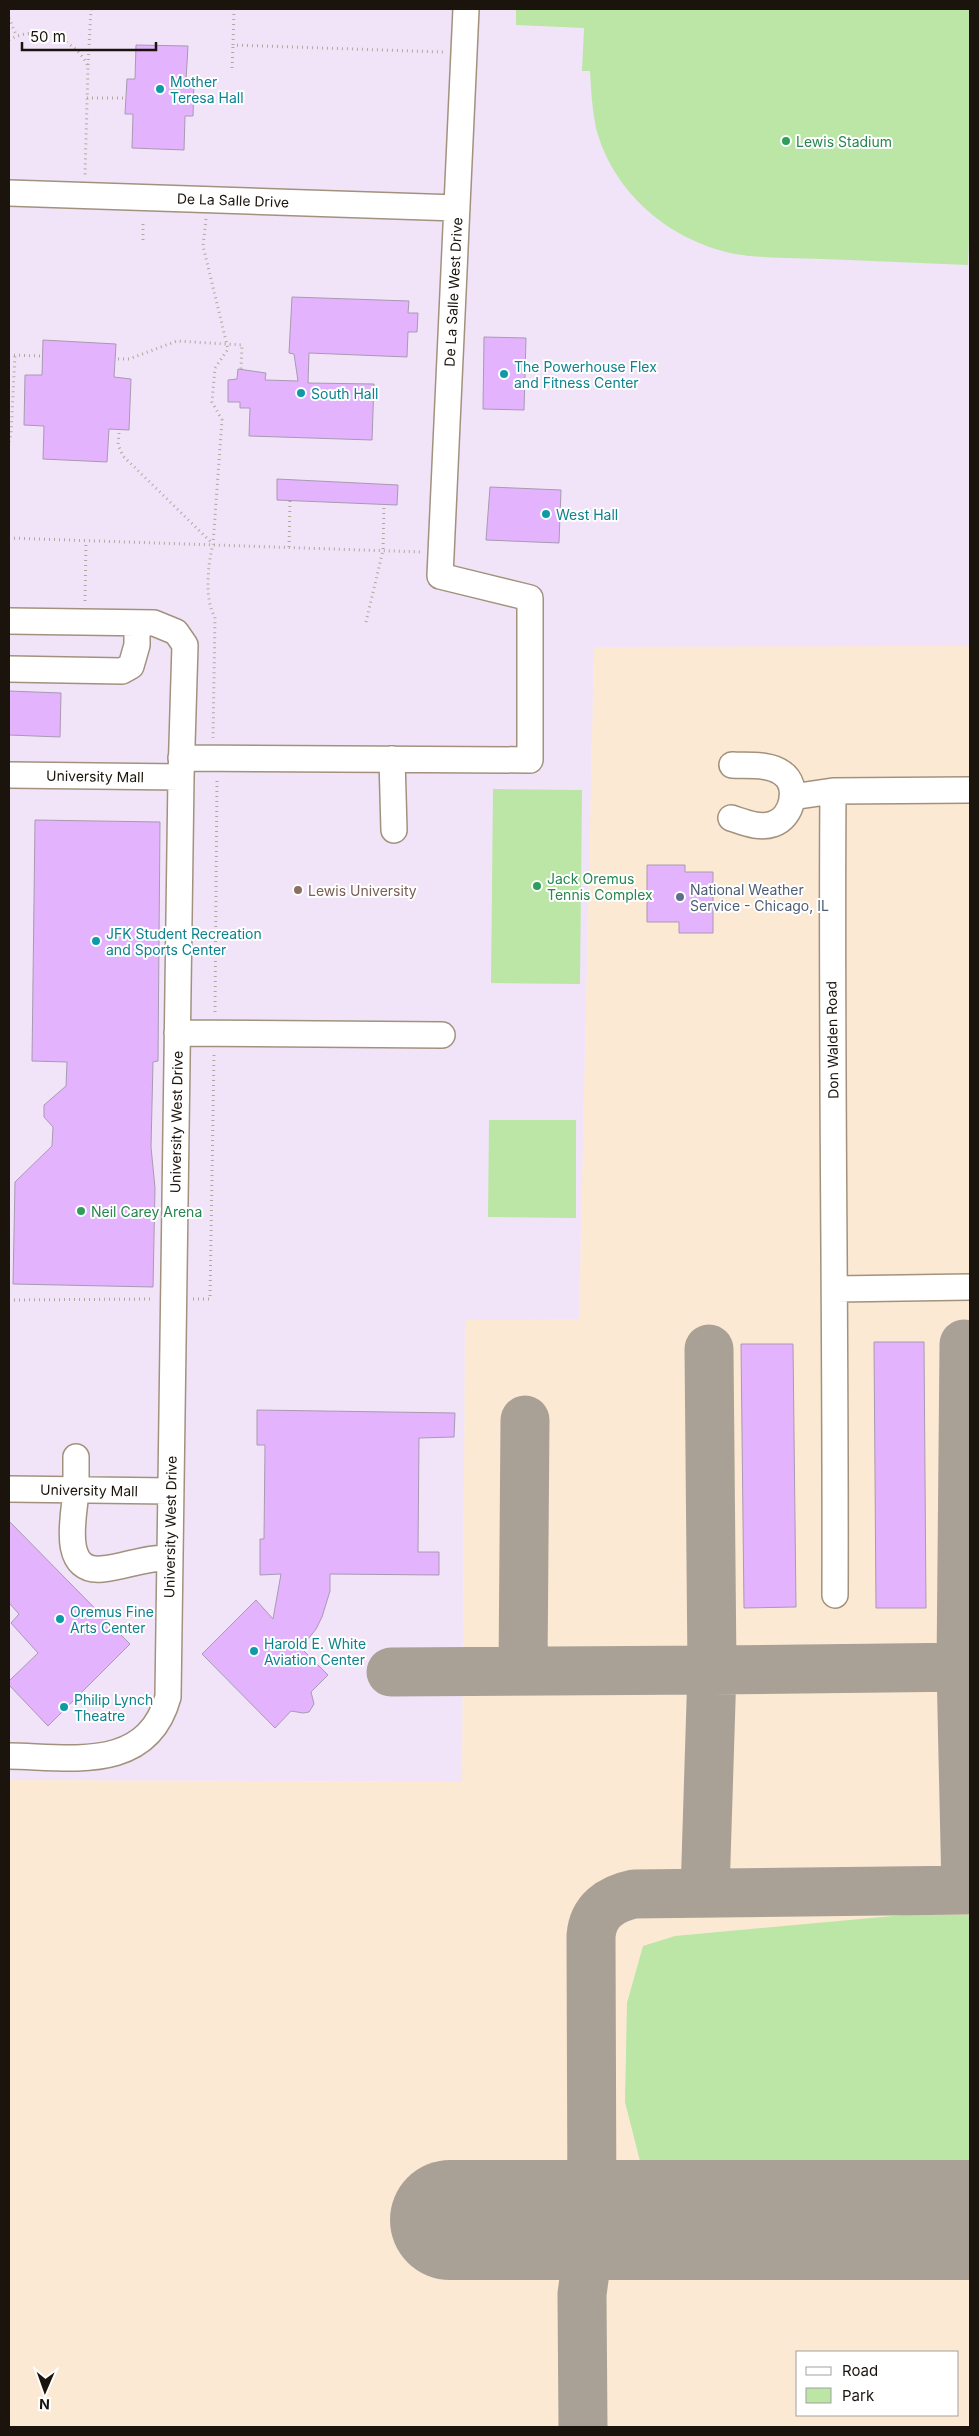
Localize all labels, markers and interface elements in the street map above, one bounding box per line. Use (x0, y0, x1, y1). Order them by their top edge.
scale bar (22, 20, 156, 52)
text: 50 m (30, 27, 66, 46)
place label: Mother Teresa Hall (170, 73, 244, 106)
marker: Mother Teresa Hall (154, 83, 166, 95)
place label: Lewis Stadium (796, 133, 892, 150)
marker: Lewis Stadium (780, 135, 792, 147)
street label: De La Salle Drive (177, 190, 289, 210)
street label: De La Salle West Drive (441, 217, 465, 367)
place label: The Powerhouse Flex and Fitness Center (514, 358, 657, 391)
marker: The Powerhouse Flex and Fitness Center (498, 368, 510, 380)
place label: South Hall (311, 385, 379, 402)
marker: South Hall (295, 387, 307, 399)
place label: West Hall (556, 506, 618, 523)
marker: West Hall (540, 508, 552, 520)
street label: University Mall (46, 767, 144, 785)
place label: Jack Oremus Tennis Complex (547, 870, 653, 903)
marker: Jack Oremus Tennis Complex (531, 880, 543, 892)
place label: National Weather Service - Chicago, IL (690, 881, 829, 914)
place label: Lewis University (308, 882, 417, 899)
marker: Lewis University (292, 884, 304, 896)
marker: National Weather Service - Chicago, IL (674, 891, 686, 903)
place label: JFK Student Recreation and Sports Center (106, 925, 262, 958)
marker: JFK Student Recreation and Sports Center (90, 935, 102, 947)
street label: Don Walden Road (822, 981, 842, 1099)
street label: University West Drive (166, 1051, 186, 1193)
place label: Neil Carey Arena (91, 1203, 202, 1220)
marker: Neil Carey Arena (75, 1205, 87, 1217)
street label: University West Drive (160, 1456, 180, 1598)
street label: University Mall (40, 1481, 138, 1499)
place label: Oremus Fine Arts Center (70, 1603, 154, 1636)
marker: Oremus Fine Arts Center (54, 1613, 66, 1625)
place label: Harold E. White Aviation Center (264, 1635, 366, 1668)
marker: Harold E. White Aviation Center (248, 1645, 260, 1657)
place label: Philip Lynch Theatre (74, 1691, 153, 1724)
marker: Philip Lynch Theatre (58, 1701, 70, 1713)
legend (796, 2351, 959, 2416)
text: Road (842, 2361, 878, 2380)
north arrow (20, 2366, 70, 2416)
text: Park (842, 2386, 875, 2405)
text: N (39, 2396, 50, 2413)

